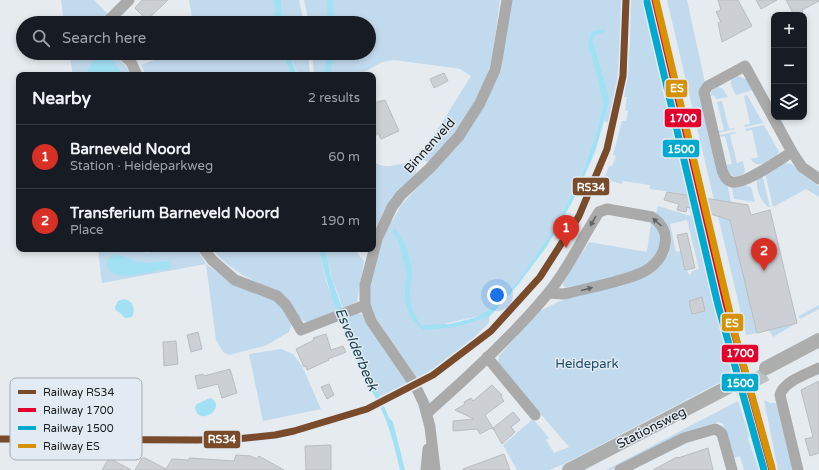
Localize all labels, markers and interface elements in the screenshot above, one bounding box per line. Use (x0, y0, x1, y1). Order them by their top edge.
map controls (771, 12, 807, 120)
button: + (771, 12, 807, 48)
search box (16, 16, 376, 60)
icon: search (30, 27, 52, 49)
text: Search here (62, 29, 146, 47)
button: − (771, 48, 807, 84)
line badge: ES (665, 79, 688, 98)
text: ES (670, 82, 684, 95)
button: layers (771, 84, 807, 120)
text: Nearby (32, 88, 91, 109)
text: 2 results (308, 90, 360, 106)
line badge: 1700 (664, 108, 702, 128)
text: 1700 (669, 112, 697, 125)
street label: Binnenveld (401, 115, 459, 177)
line badge: 1500 (662, 139, 700, 158)
text: Barneveld Noord (70, 140, 191, 158)
text: 1500 (667, 143, 695, 156)
text: 1 (41, 149, 49, 165)
text: 60 m (328, 149, 360, 165)
text: Station · Heideparkweg (70, 158, 213, 174)
line badge: RS34 (572, 177, 610, 196)
text: RS34 (577, 181, 605, 194)
text: Transferium Barneveld Noord (70, 204, 279, 222)
text: 2 (41, 213, 49, 229)
text: 190 m (320, 213, 360, 229)
pin: 1 (553, 215, 579, 248)
one-way arrow (590, 215, 597, 227)
one-way arrow (652, 218, 662, 227)
text: Place (70, 222, 103, 238)
pin: 2 (751, 238, 777, 271)
your location (487, 285, 507, 305)
one-way arrow (581, 286, 593, 292)
water label: Esvelderbeek (331, 305, 382, 395)
line badge: ES (721, 313, 744, 332)
text: ES (725, 317, 739, 330)
line badge: 1700 (721, 344, 759, 363)
text: 1700 (726, 347, 754, 360)
park label: Heidepark (555, 356, 619, 372)
line badge: 1500 (721, 373, 759, 392)
text: 1500 (726, 377, 754, 390)
legend (10, 378, 142, 460)
text: Railway RS34 (43, 386, 115, 399)
text: Railway 1700 (43, 404, 114, 417)
street label: Stationsweg (614, 404, 689, 452)
text: Railway 1500 (43, 422, 114, 435)
line badge: RS34 (203, 430, 241, 449)
text: RS34 (208, 433, 236, 446)
text: Railway ES (43, 440, 100, 453)

